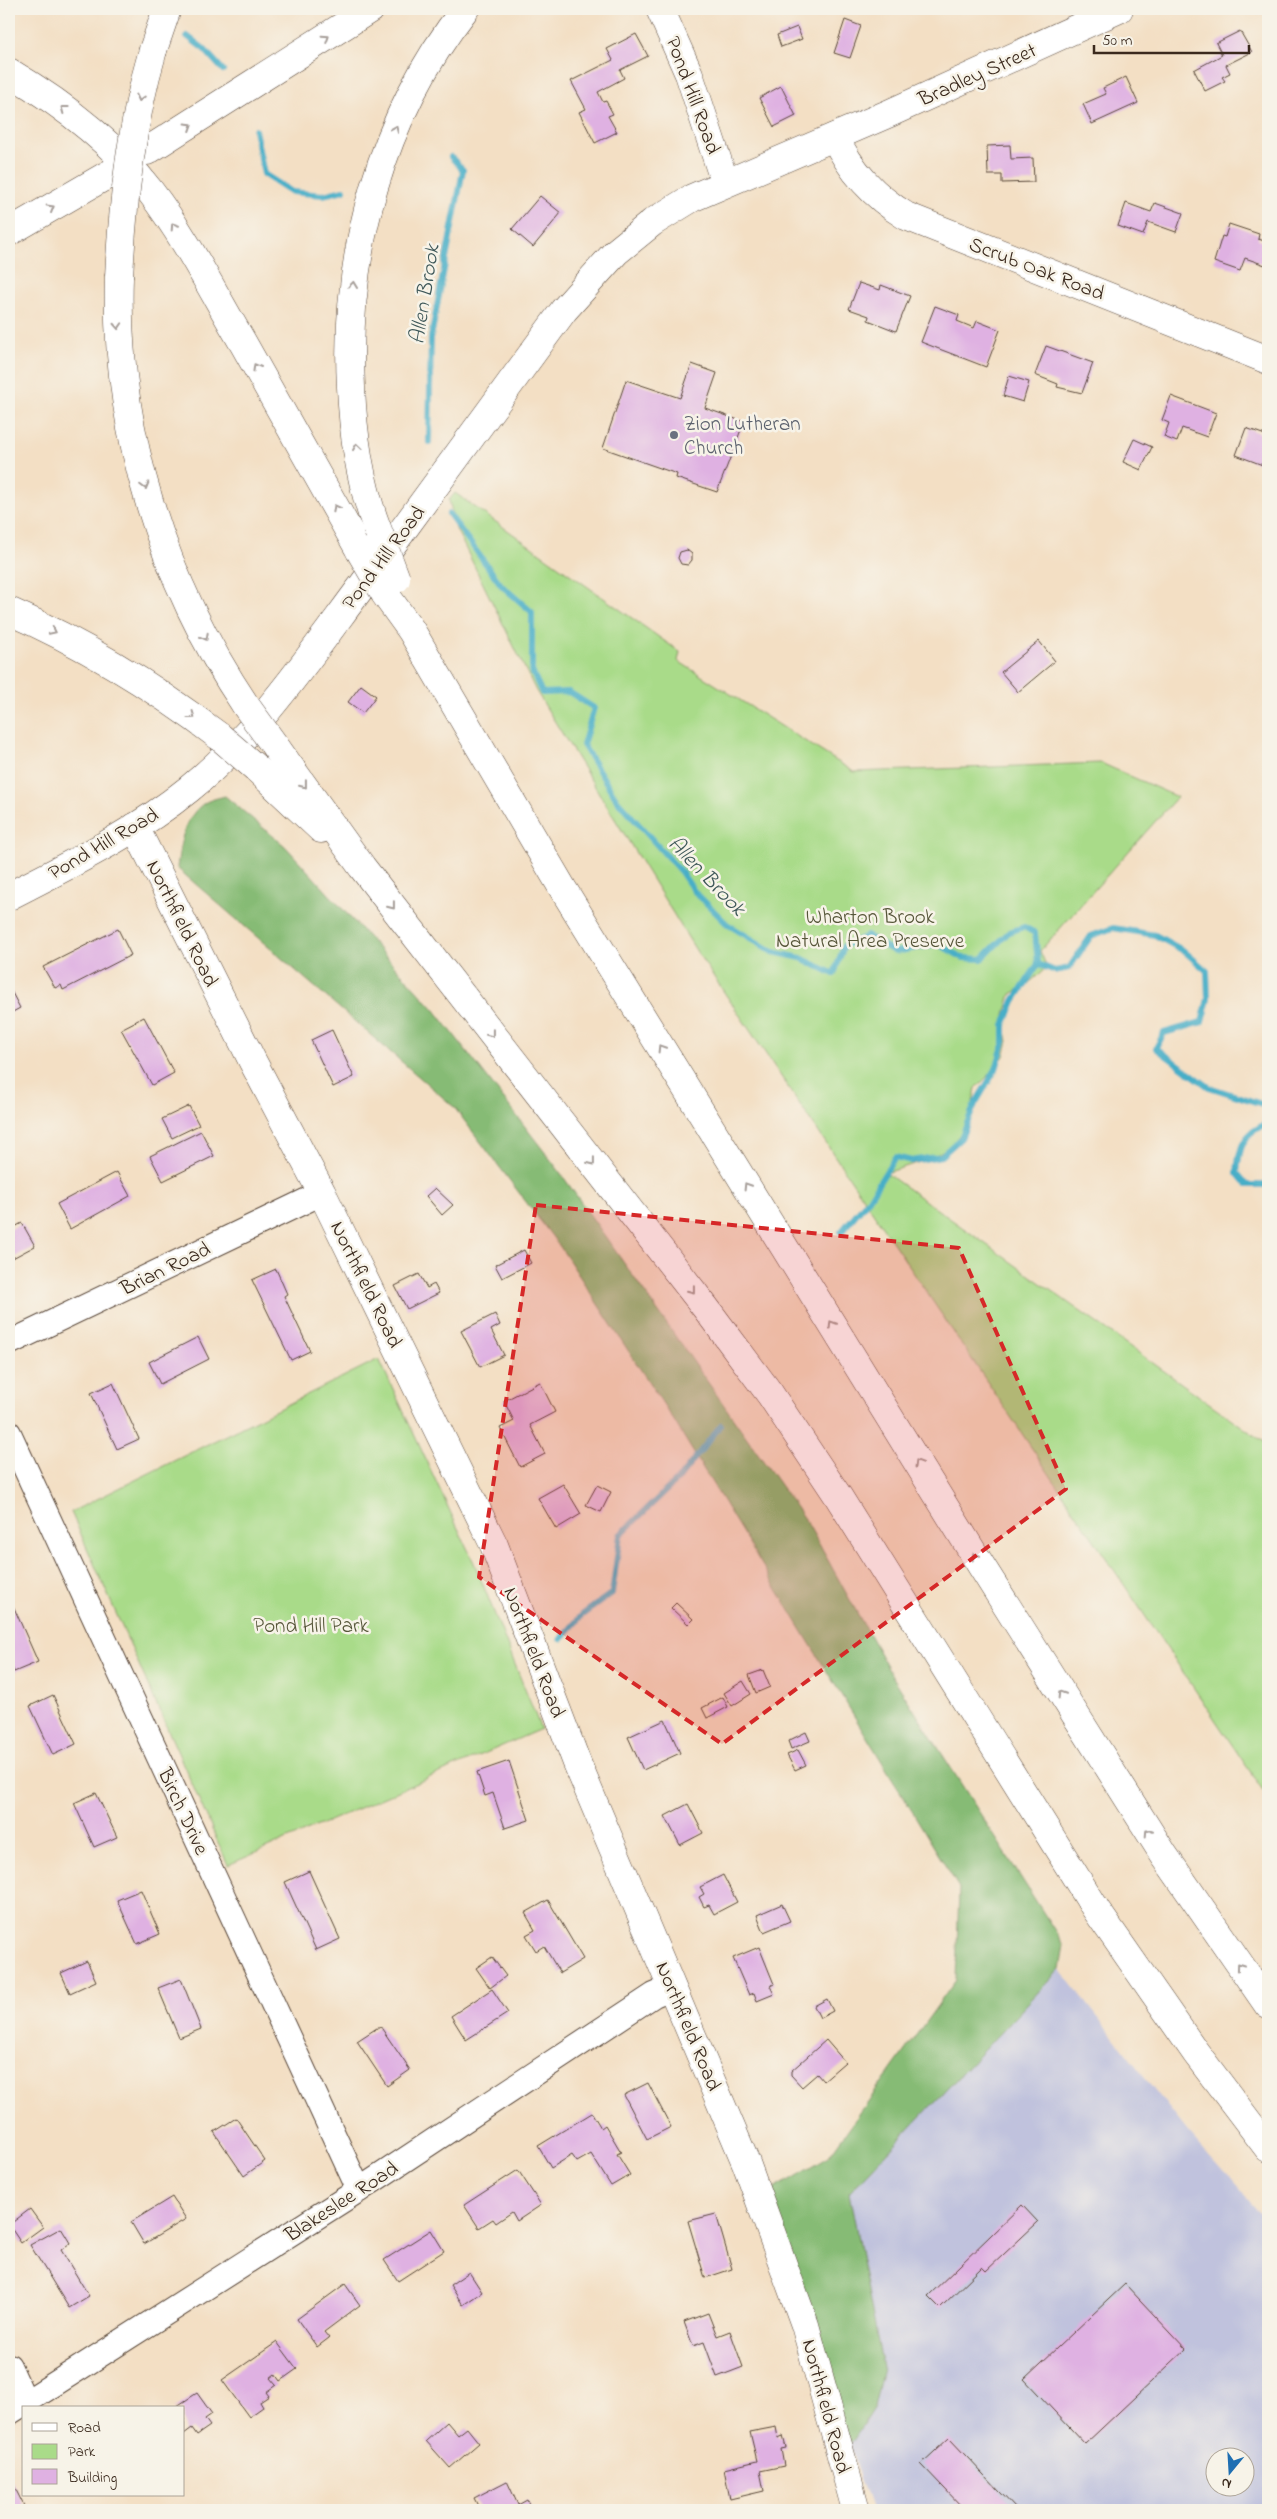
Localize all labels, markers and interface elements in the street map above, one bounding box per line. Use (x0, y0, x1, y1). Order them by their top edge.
scale bar (1094, 22, 1250, 54)
text: 50 m (1102, 30, 1133, 52)
street label: Pond Hill Road (657, 33, 727, 159)
one-way arrow (320, 35, 329, 44)
street label: Bradley Street (913, 36, 1043, 118)
one-way arrow (135, 93, 146, 102)
one-way arrow (61, 106, 70, 114)
one-way arrow (183, 122, 192, 132)
one-way arrow (389, 125, 399, 133)
one-way arrow (46, 205, 55, 215)
one-way arrow (171, 223, 181, 232)
street label: Scrub Oak Road (964, 230, 1109, 310)
water label: Allen Brook (402, 241, 450, 347)
one-way arrow (347, 281, 358, 289)
one-way arrow (113, 322, 124, 330)
one-way arrow (253, 363, 263, 372)
place label: Zion Lutheran Church (684, 410, 801, 464)
marker: Zion Lutheran Church (668, 429, 680, 441)
one-way arrow (352, 443, 362, 451)
one-way arrow (140, 481, 150, 489)
street label: Pond Hill Road (336, 500, 434, 616)
one-way arrow (333, 504, 343, 513)
one-way arrow (48, 625, 57, 636)
one-way arrow (199, 632, 209, 641)
one-way arrow (186, 710, 196, 719)
one-way arrow (298, 779, 307, 789)
street label: Pond Hill Road (43, 801, 165, 889)
water label: Allen Brook (659, 830, 753, 925)
street label: Northfield Road (138, 855, 225, 993)
one-way arrow (386, 900, 394, 909)
park label: Wharton Brook Natural Area Preserve (776, 903, 965, 957)
one-way arrow (486, 1028, 494, 1037)
one-way arrow (658, 1045, 668, 1054)
one-way arrow (586, 1156, 594, 1165)
one-way arrow (744, 1183, 753, 1192)
street label: Northfield Road (322, 1216, 409, 1354)
street label: Brian Road (115, 1235, 216, 1305)
one-way arrow (686, 1284, 694, 1293)
one-way arrow (829, 1321, 839, 1330)
one-way arrow (914, 1459, 924, 1468)
one-way arrow (972, 1553, 982, 1562)
street label: Northfield Road (494, 1583, 572, 1723)
park label: Pond Hill Park (253, 1612, 370, 1642)
one-way arrow (1058, 1691, 1068, 1700)
street label: Birch Drive (149, 1763, 216, 1861)
one-way arrow (1145, 1828, 1154, 1837)
street label: Northfield Road (646, 1957, 728, 2096)
one-way arrow (1237, 1962, 1246, 1972)
street label: Blakeslee Road (278, 2155, 405, 2251)
street label: Northfield Road (793, 2336, 857, 2477)
legend (22, 2406, 185, 2496)
text: Road (68, 2417, 101, 2439)
text: Park (68, 2441, 96, 2463)
north arrow (1204, 2446, 1254, 2496)
text: Building (67, 2467, 117, 2490)
text: N (1219, 2471, 1234, 2494)

